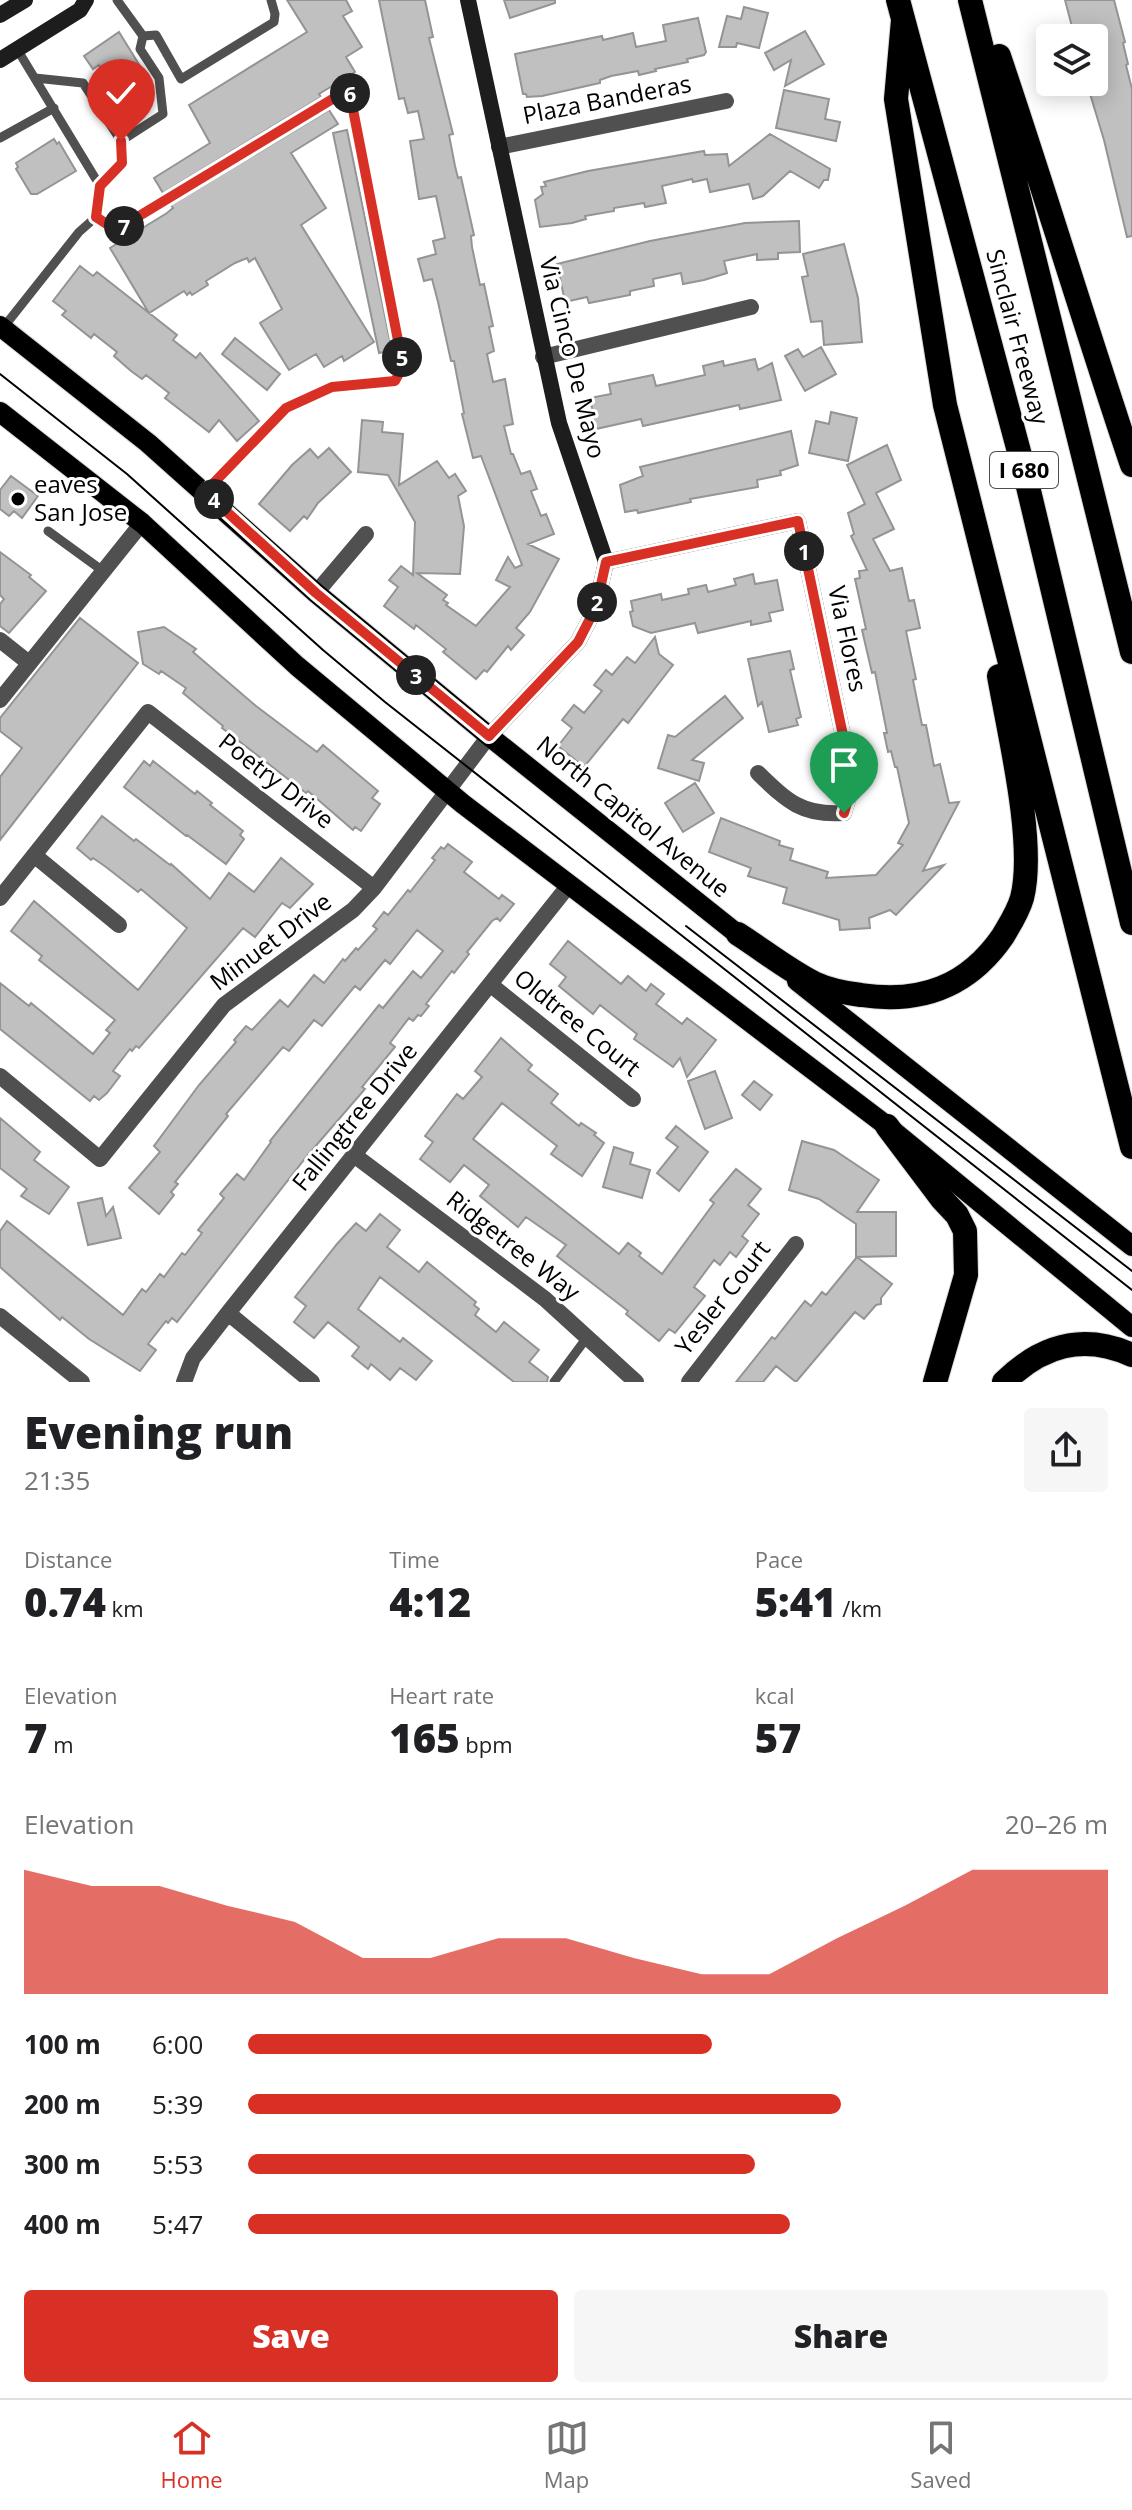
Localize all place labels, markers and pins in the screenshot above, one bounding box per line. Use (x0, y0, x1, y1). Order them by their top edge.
pin (87, 59, 155, 141)
pin: 6 (330, 73, 370, 113)
pin: 7 (104, 206, 144, 246)
pin: 5 (382, 337, 422, 377)
place label: eaves San Jose (34, 467, 127, 528)
pin: 4 (194, 479, 234, 519)
marker: eaves San Jose (9, 490, 27, 508)
pin: 1 (784, 531, 824, 571)
pin: 2 (577, 582, 617, 622)
pin: 3 (396, 655, 436, 695)
pin (810, 731, 878, 813)

